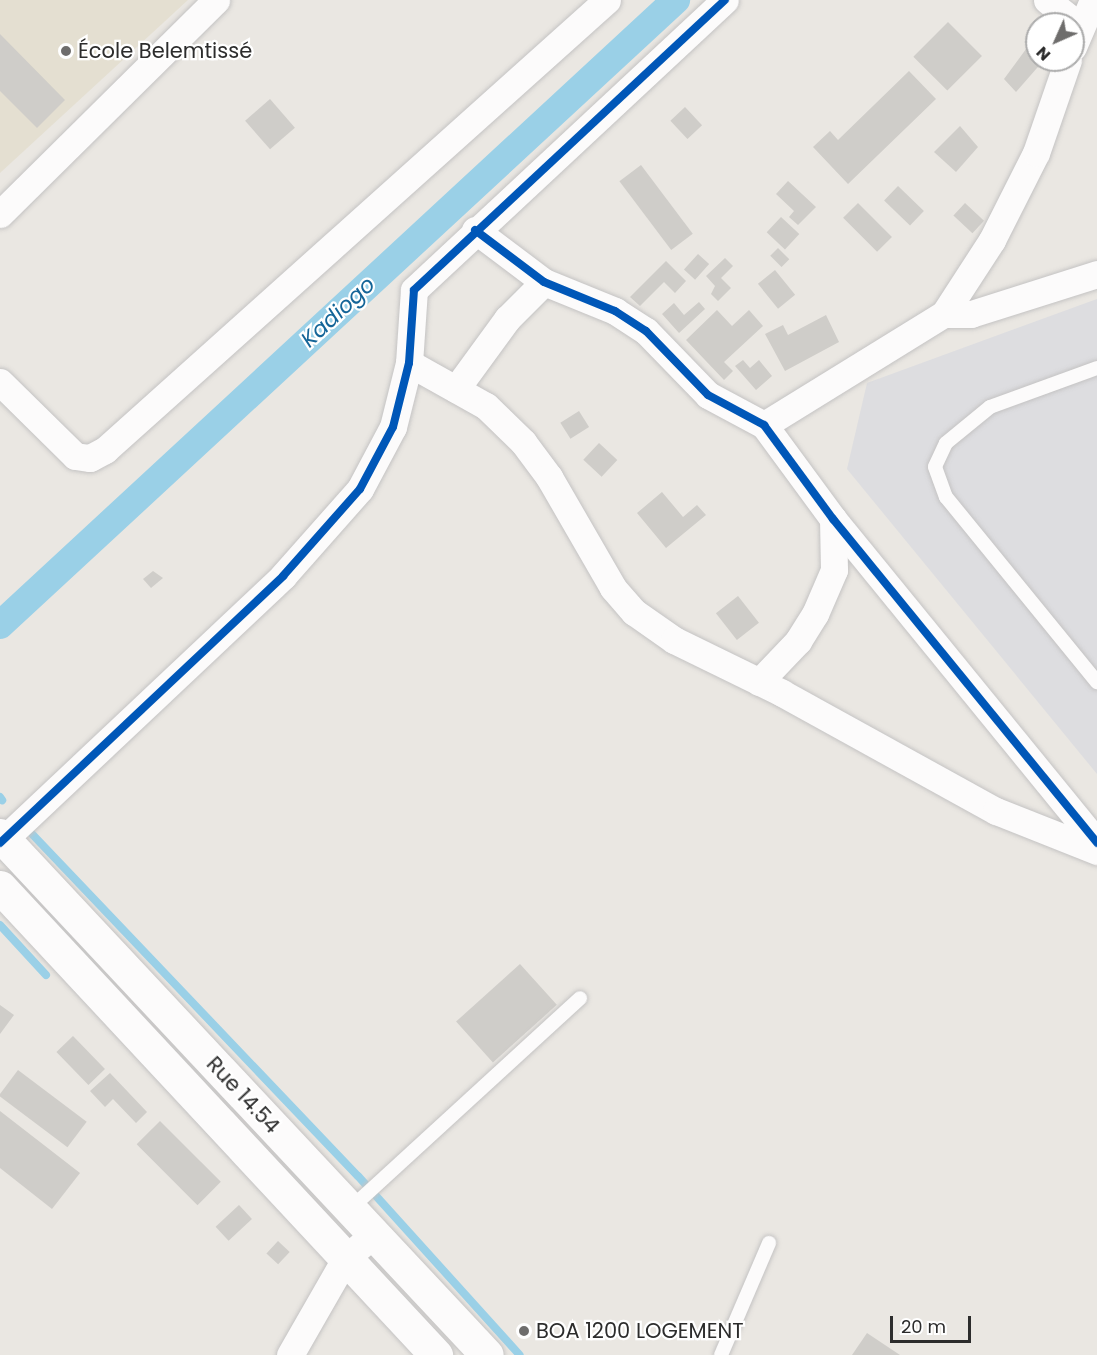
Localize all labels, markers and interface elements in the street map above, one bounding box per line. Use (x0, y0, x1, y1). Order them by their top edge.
north arrow (1025, 12, 1085, 72)
place label: École Belemtissé (78, 38, 252, 64)
text: N (1031, 41, 1056, 66)
marker: École Belemtissé (59, 44, 73, 58)
water label: Kadiogo (296, 271, 380, 353)
street label: Rue 14.54 (201, 1051, 285, 1139)
scale bar (893, 1304, 974, 1342)
text: 20 m (901, 1314, 946, 1339)
place label: BOA 1200 LOGEMENT (536, 1318, 744, 1344)
marker: BOA 1200 LOGEMENT (517, 1324, 531, 1338)

